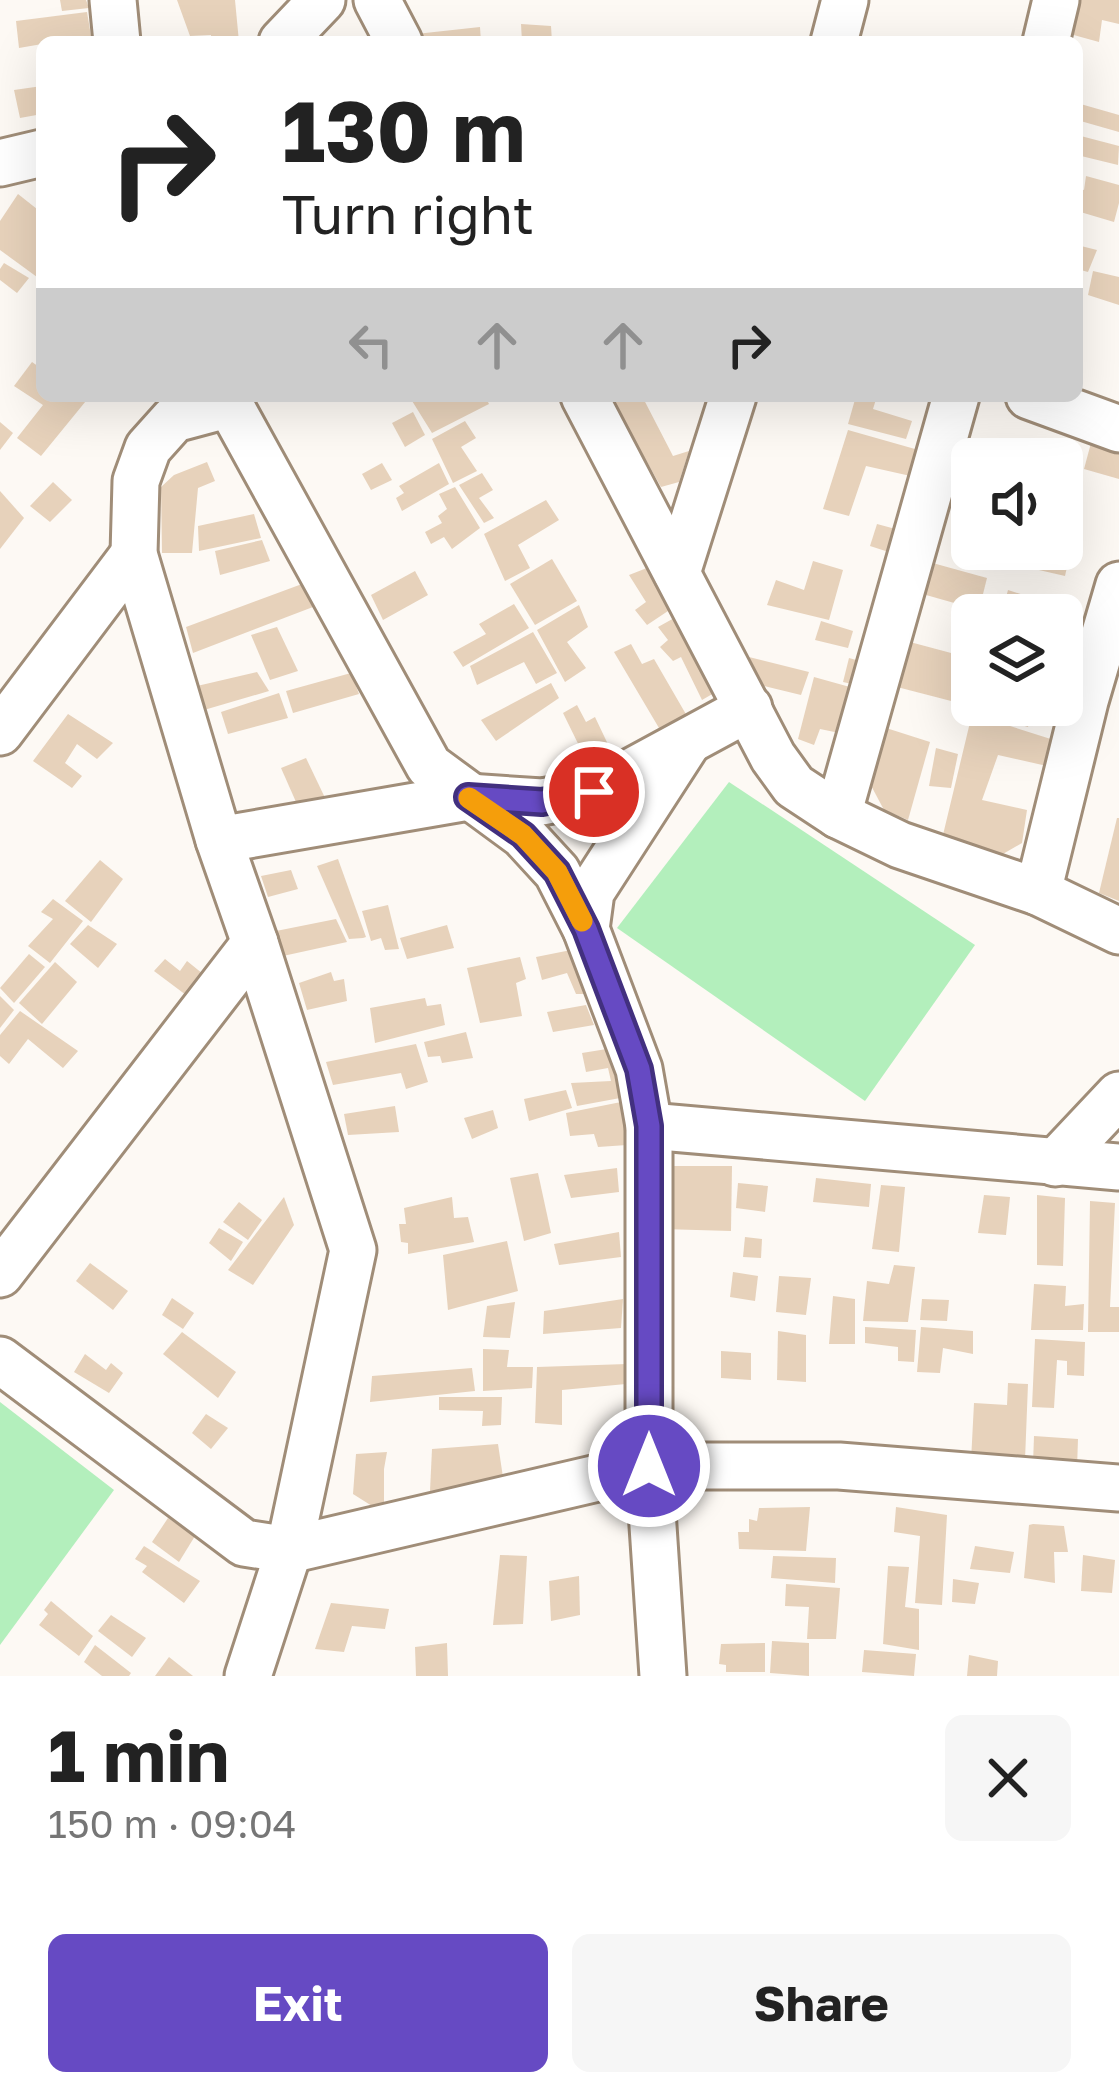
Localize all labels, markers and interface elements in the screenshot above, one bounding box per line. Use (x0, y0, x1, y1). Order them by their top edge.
text: 130 m (282, 80, 526, 180)
icon: right (84, 84, 240, 240)
text: Turn right (282, 181, 534, 246)
icon: left (338, 312, 404, 378)
icon: ahead (464, 312, 530, 378)
icon: ahead (590, 312, 656, 378)
icon: right (716, 312, 782, 378)
map controls (951, 438, 1083, 726)
button: sound (951, 438, 1083, 570)
button: layers (951, 594, 1083, 726)
pin (543, 741, 645, 843)
icon: arrive (561, 759, 627, 825)
position arrow (586, 1403, 712, 1529)
text: 1 min (48, 1711, 229, 1798)
button: close (945, 1715, 1071, 1841)
text: 150 m · 09:04 (48, 1800, 297, 1847)
button: Exit (48, 1934, 548, 2072)
button: Share (572, 1934, 1071, 2072)

